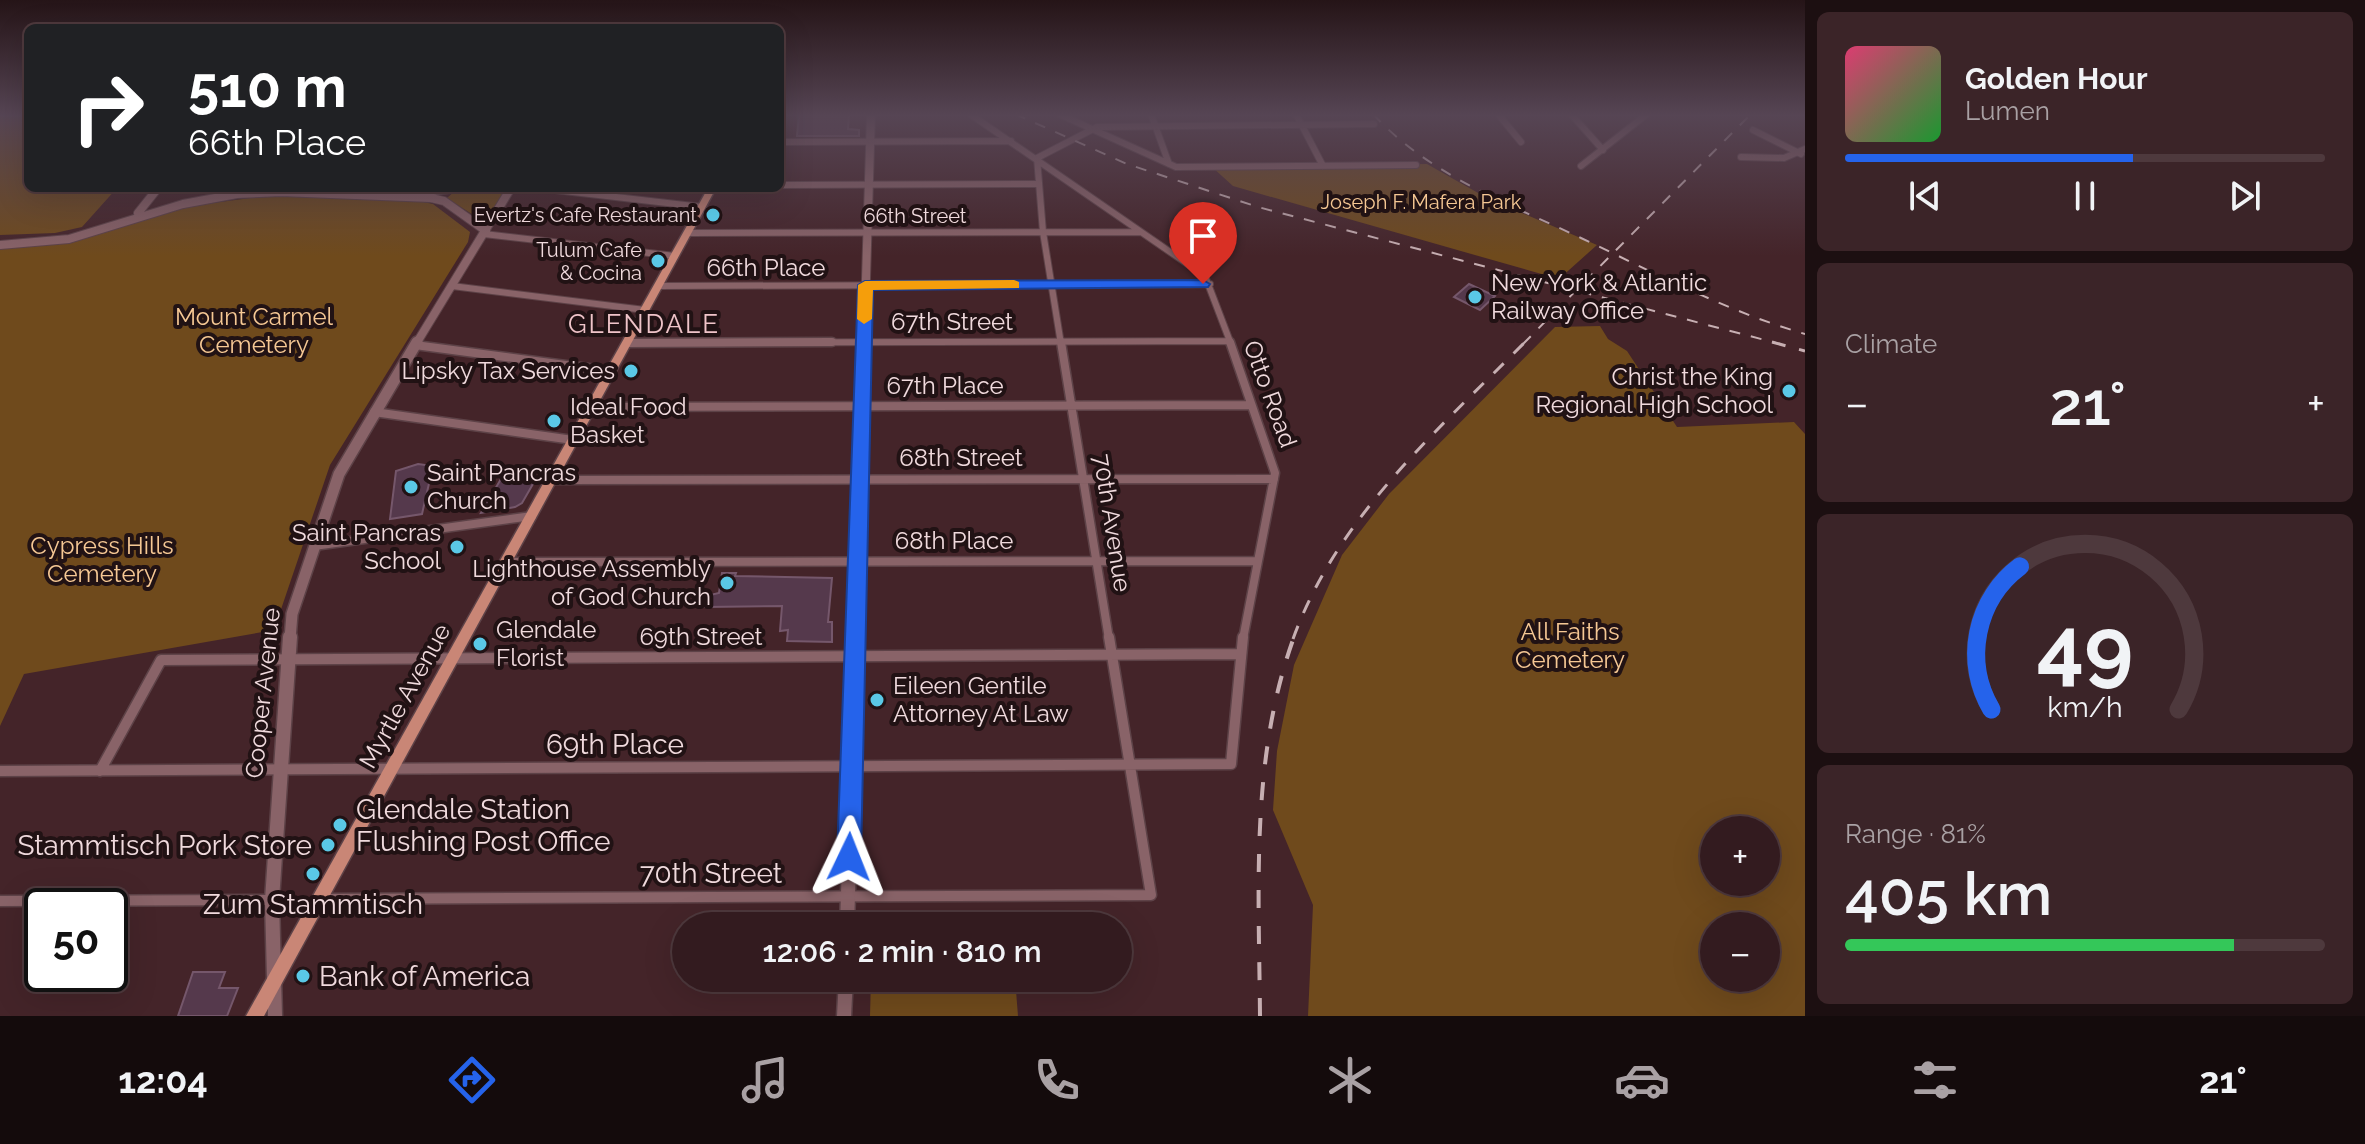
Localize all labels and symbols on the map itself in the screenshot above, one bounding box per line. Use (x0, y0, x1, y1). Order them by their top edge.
park label: Joseph F. Mafera Park (1321, 190, 1522, 214)
pin (1169, 202, 1237, 284)
place label: Evertz's Cafe Restaurant (474, 203, 697, 227)
street label: 66th Street (863, 204, 967, 228)
marker: Evertz's Cafe Restaurant (704, 206, 722, 224)
place label: Tulum Cafe & Cocina (536, 238, 642, 285)
marker: Tulum Cafe & Cocina (649, 252, 667, 270)
street label: 66th Place (707, 253, 825, 282)
place label: New York & Atlantic Railway Office (1491, 268, 1707, 325)
marker: New York & Atlantic Railway Office (1466, 288, 1484, 306)
park label: Mount Carmel Cemetery (175, 302, 333, 359)
street label: 67th Street (891, 307, 1013, 336)
district label: GLENDALE (568, 309, 720, 339)
street label: Otto Road (1238, 336, 1303, 451)
place label: Lipsky Tax Services (402, 356, 615, 385)
marker: Lipsky Tax Services (622, 362, 640, 380)
place label: Christ the King Regional High School (1536, 362, 1773, 419)
street label: 67th Place (886, 371, 1004, 400)
marker: Christ the King Regional High School (1780, 382, 1798, 400)
place label: Ideal Food Basket (570, 392, 687, 449)
marker: Ideal Food Basket (545, 412, 563, 430)
street label: 68th Street (899, 443, 1023, 472)
street label: 70th Avenue (1087, 452, 1138, 594)
place label: Saint Pancras Church (427, 458, 576, 515)
marker: Saint Pancras Church (402, 478, 420, 496)
place label: Saint Pancras School (292, 518, 441, 575)
street label: 68th Place (895, 526, 1013, 555)
park label: Cypress Hills Cemetery (30, 531, 174, 588)
marker: Saint Pancras School (448, 538, 466, 556)
place label: Lighthouse Assembly of God Church (472, 554, 711, 611)
marker: Lighthouse Assembly of God Church (718, 574, 736, 592)
street label: Cooper Avenue (239, 606, 286, 780)
place label: Glendale Florist (496, 615, 596, 672)
park label: All Faiths Cemetery (1515, 617, 1625, 674)
street label: Myrtle Avenue (353, 618, 456, 773)
street label: 69th Street (639, 622, 763, 651)
marker: Glendale Florist (471, 635, 489, 653)
place label: Eileen Gentile Attorney At Law (893, 671, 1069, 728)
marker: Eileen Gentile Attorney At Law (868, 691, 886, 709)
street label: 69th Place (546, 728, 684, 761)
place label: Glendale Station Flushing Post Office (356, 793, 611, 858)
position arrow (807, 815, 891, 899)
marker: Glendale Station Flushing Post Office (331, 816, 349, 834)
place label: Stammtisch Pork Store (17, 829, 312, 862)
marker: Stammtisch Pork Store (319, 836, 337, 854)
street label: 70th Street (640, 857, 783, 890)
marker: Zum Stammtisch (304, 865, 322, 883)
speed limit sign: 50 (24, 888, 128, 992)
place label: Zum Stammtisch (203, 888, 423, 921)
place label: Bank of America (319, 960, 530, 993)
marker: Bank of America (294, 967, 312, 985)

